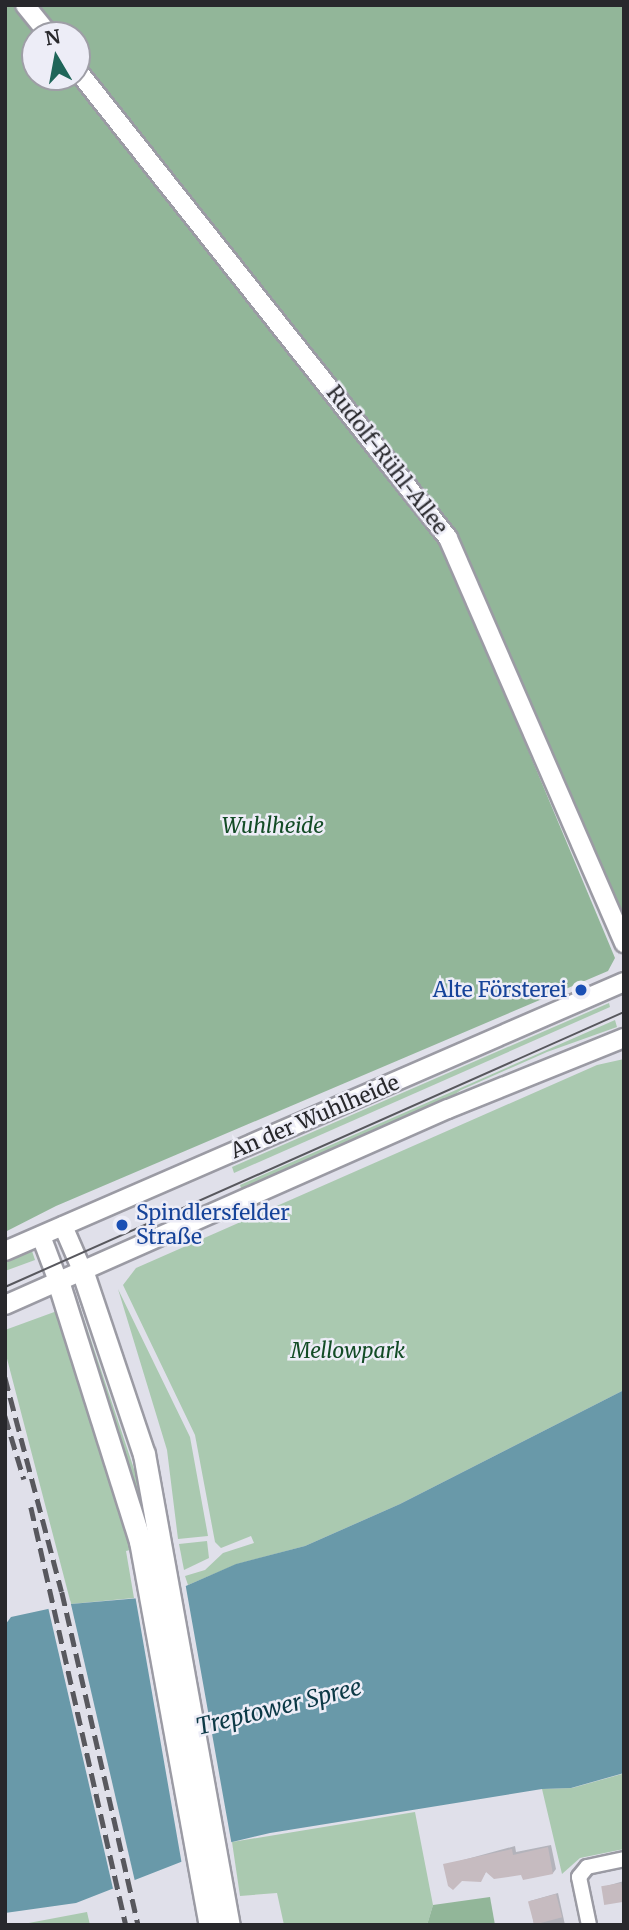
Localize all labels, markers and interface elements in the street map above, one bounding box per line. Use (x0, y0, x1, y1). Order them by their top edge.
north arrow (21, 21, 91, 91)
text: N (43, 24, 62, 50)
street label: Rudolf-Rühl-Allee (321, 381, 453, 539)
park label: Wuhlheide (222, 813, 324, 839)
place label: Alte Försterei (433, 977, 567, 1003)
marker: Alte Försterei (573, 982, 589, 998)
street label: An der Wuhlheide (227, 1070, 403, 1164)
place label: Spindlersfelder Straße (136, 1200, 290, 1250)
marker: Spindlersfelder Straße (114, 1217, 130, 1233)
park label: Mellowpark (291, 1338, 405, 1364)
water label: Treptower Spree (193, 1673, 365, 1741)

